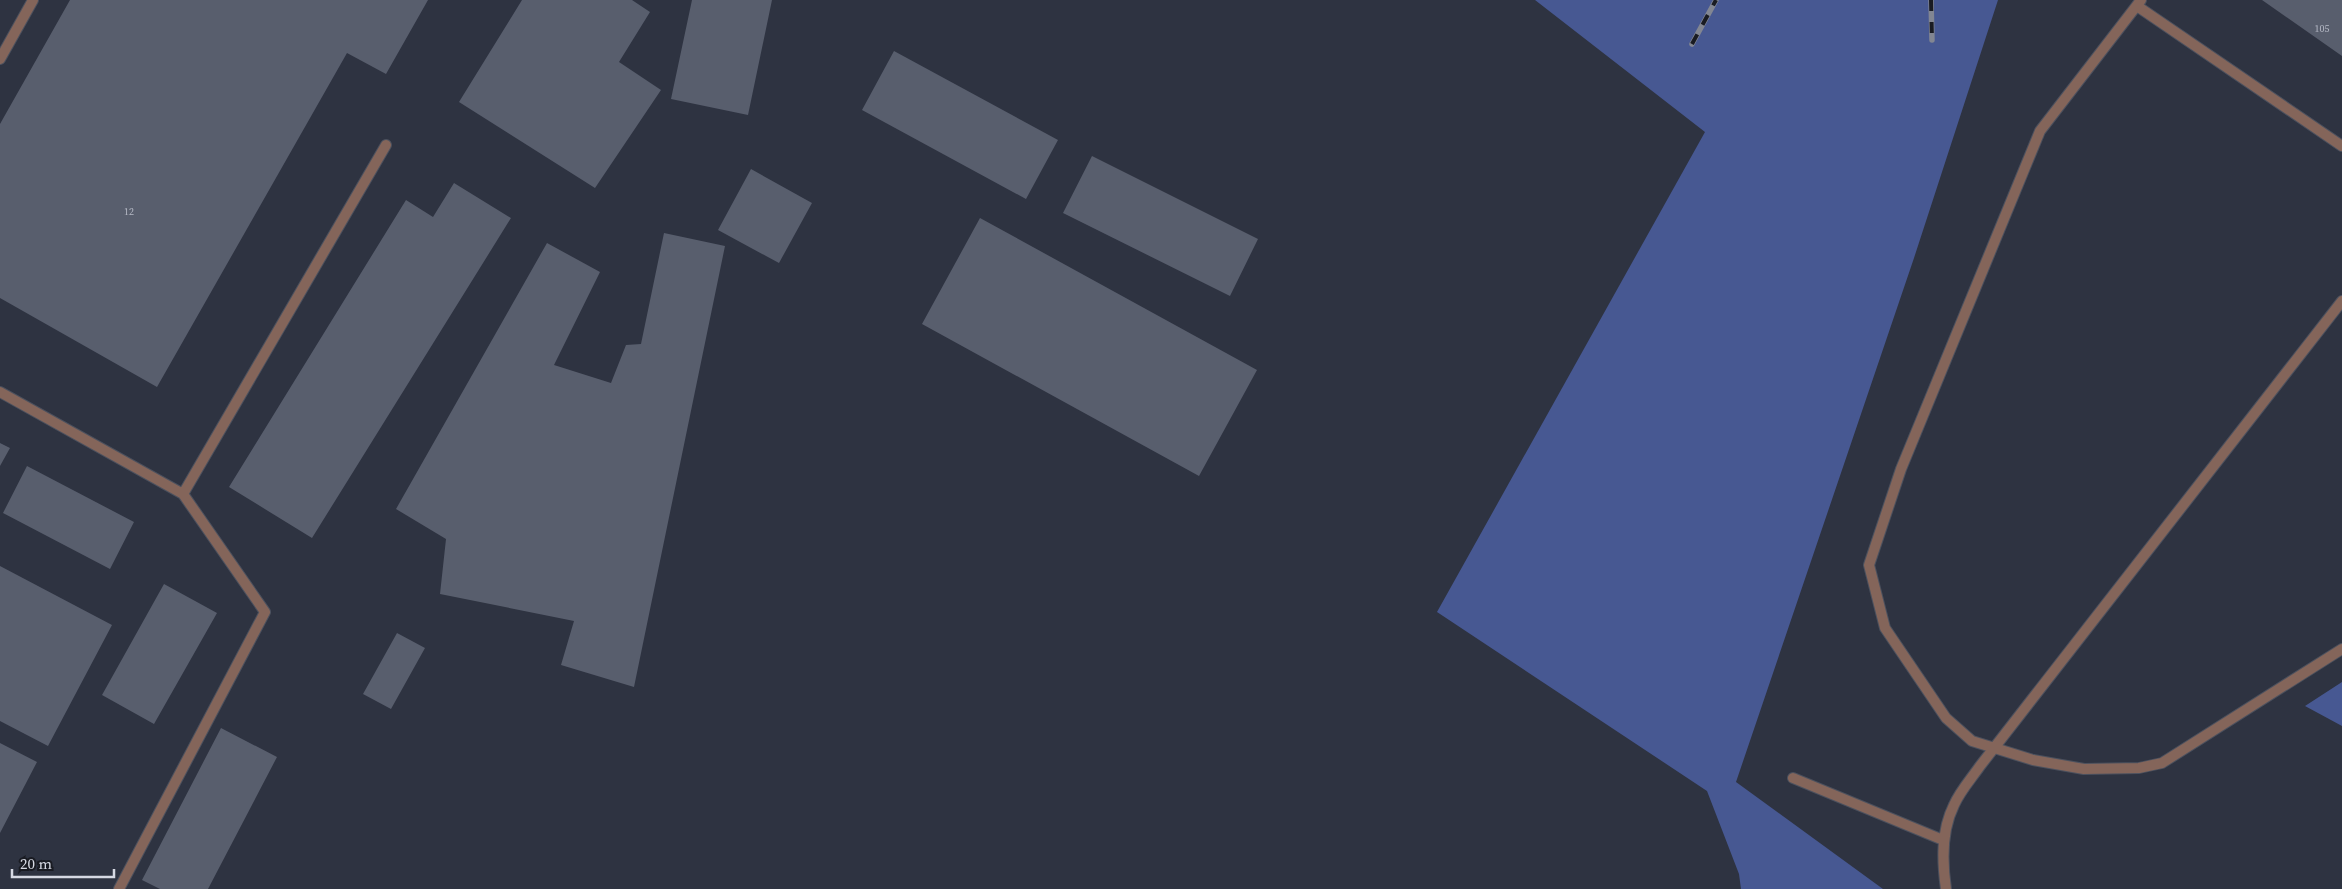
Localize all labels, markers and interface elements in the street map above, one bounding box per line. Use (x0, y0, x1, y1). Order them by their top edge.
house number: 105 (2315, 22, 2330, 35)
house number: 12 (124, 205, 134, 218)
scale bar (12, 846, 115, 878)
text: 20 m (20, 853, 52, 874)

